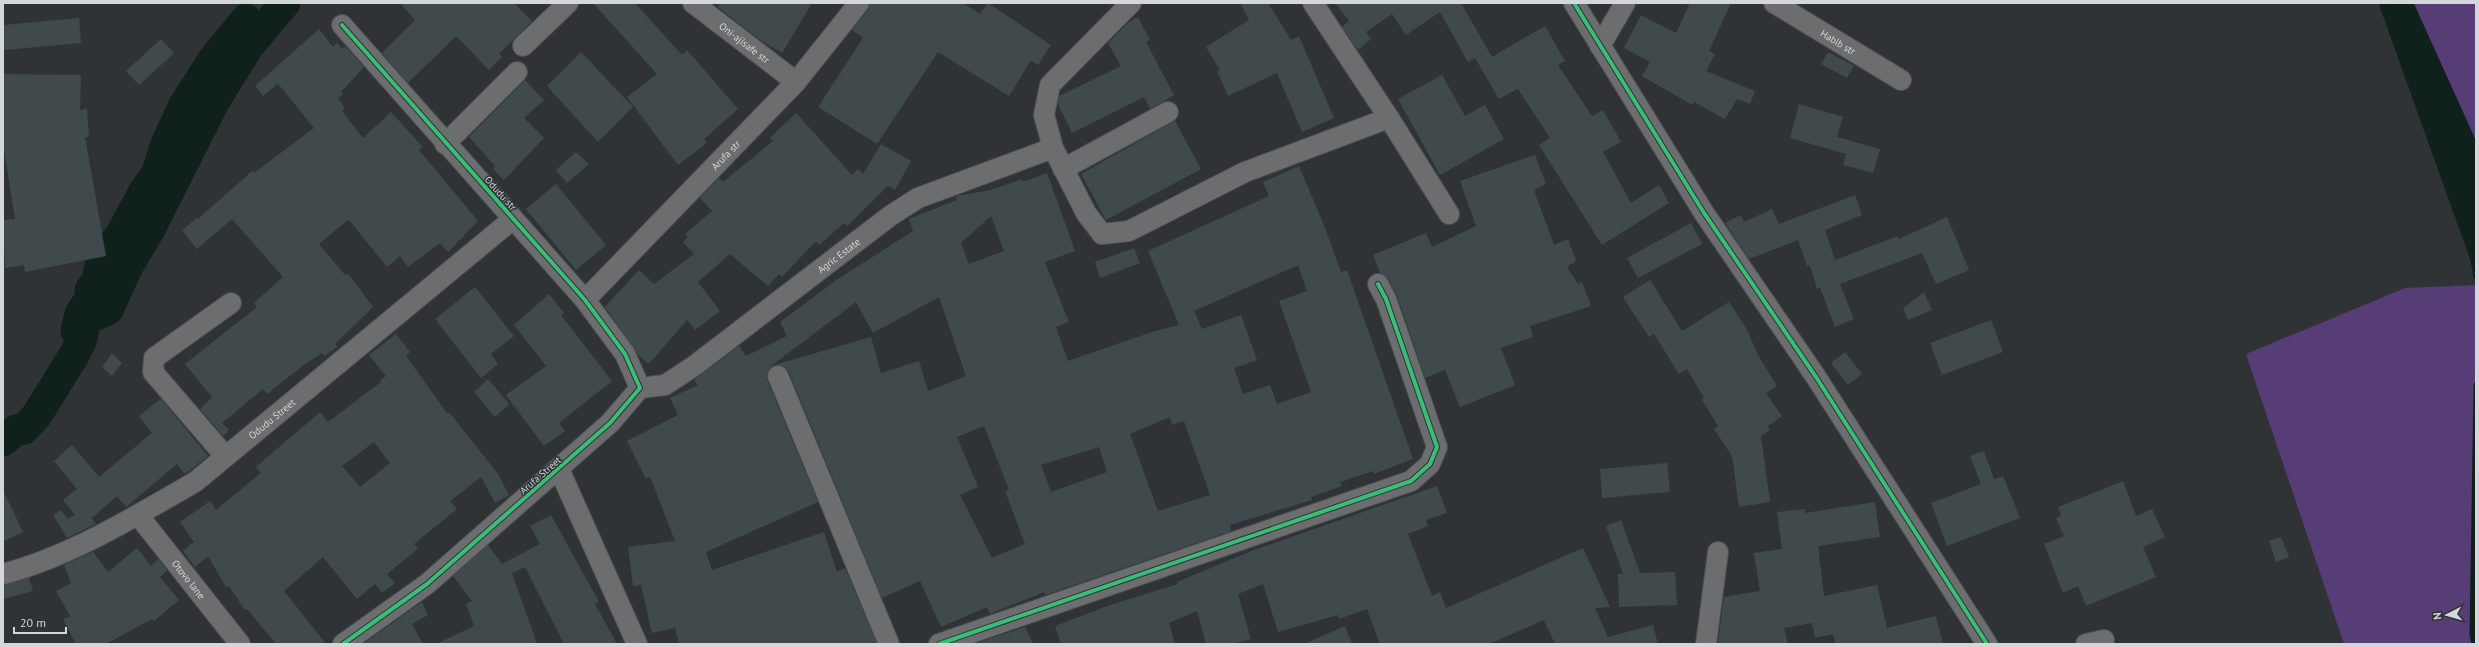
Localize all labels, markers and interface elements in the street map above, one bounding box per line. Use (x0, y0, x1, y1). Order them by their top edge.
street label: Oni-ajisafe str (717, 20, 773, 67)
street label: Habib str (1818, 27, 1858, 58)
street label: Arufa str (708, 137, 744, 173)
street label: Odudu str (482, 173, 520, 214)
street label: Agric Estate (815, 235, 863, 276)
street label: Odudu Street (246, 396, 298, 442)
street label: Arufa Street (517, 453, 564, 497)
street label: Otovo lane (169, 557, 208, 602)
north arrow (2427, 595, 2467, 635)
scale bar (14, 609, 66, 635)
text: N (2430, 612, 2444, 620)
text: 20 m (20, 615, 46, 630)

